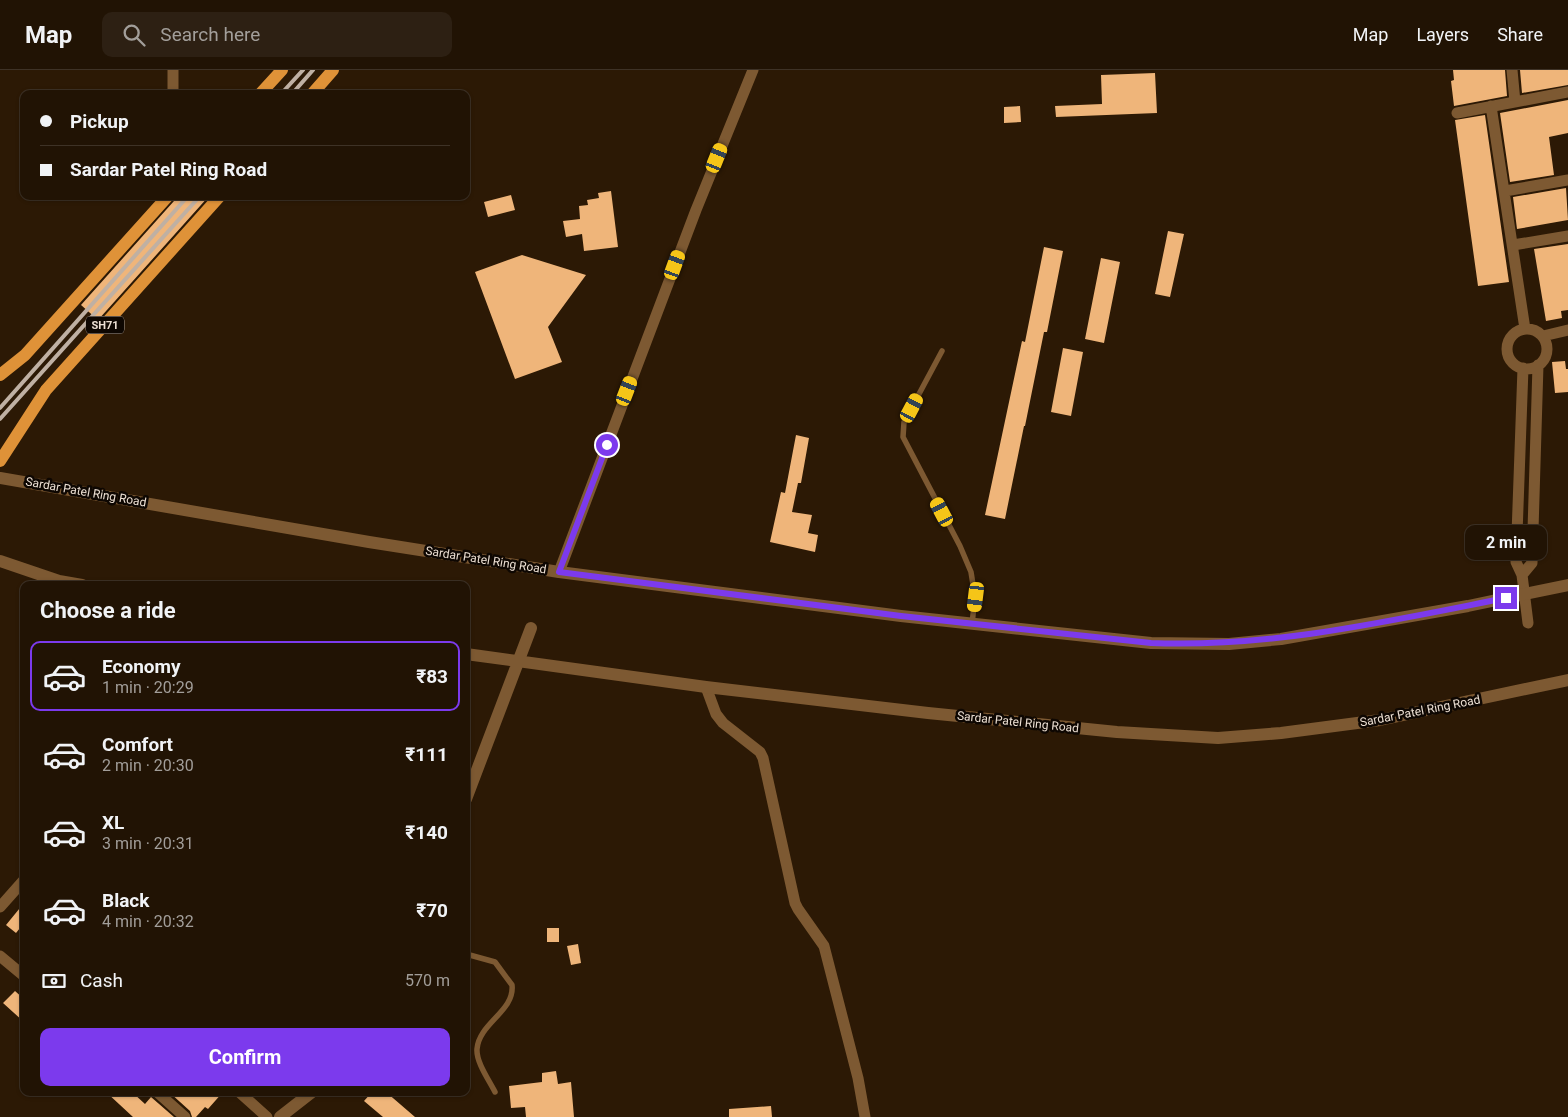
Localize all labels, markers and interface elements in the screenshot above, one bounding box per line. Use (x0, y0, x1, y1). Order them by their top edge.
search box (102, 12, 452, 57)
text: Map (25, 21, 72, 49)
icon: search (120, 21, 148, 49)
text: Search here (160, 23, 260, 46)
text: Map (1353, 24, 1388, 45)
text: Layers (1416, 24, 1469, 45)
text: Share (1497, 24, 1543, 45)
text: Pickup (70, 110, 129, 133)
car (704, 141, 729, 175)
text: Sardar Patel Ring Road (70, 158, 267, 181)
car (662, 248, 687, 282)
road number: SH71 (86, 316, 124, 334)
car (614, 374, 639, 408)
car (898, 391, 925, 425)
route start (596, 434, 618, 456)
street label: Sardar Patel Ring Road (25, 474, 147, 510)
car (928, 495, 955, 529)
callout: 2 min (1465, 526, 1547, 560)
text: 2 min (1486, 533, 1526, 552)
street label: Sardar Patel Ring Road (424, 544, 548, 576)
car (966, 581, 985, 613)
route end (1495, 587, 1517, 609)
text: Choose a ride (40, 598, 176, 623)
icon: car (42, 654, 87, 699)
text: Economy (102, 655, 181, 678)
text: ₹83 (416, 665, 448, 688)
text: 1 min · 20:29 (102, 678, 194, 697)
street label: Sardar Patel Ring Road (1359, 692, 1481, 730)
street label: Sardar Patel Ring Road (956, 709, 1080, 735)
icon: car (42, 732, 87, 777)
text: Comfort (102, 733, 173, 756)
text: ₹111 (405, 743, 448, 766)
text: 2 min · 20:30 (102, 756, 194, 775)
icon: car (42, 810, 87, 855)
text: XL (102, 811, 124, 834)
text: ₹140 (405, 821, 448, 844)
text: 3 min · 20:31 (102, 834, 194, 853)
icon: car (42, 888, 87, 933)
text: Black (102, 889, 149, 912)
text: ₹70 (416, 899, 448, 922)
text: 4 min · 20:32 (102, 912, 194, 931)
icon: cash (40, 967, 68, 995)
text: Cash (80, 969, 123, 992)
text: 570 m (405, 971, 450, 990)
button: Confirm (40, 1028, 450, 1086)

